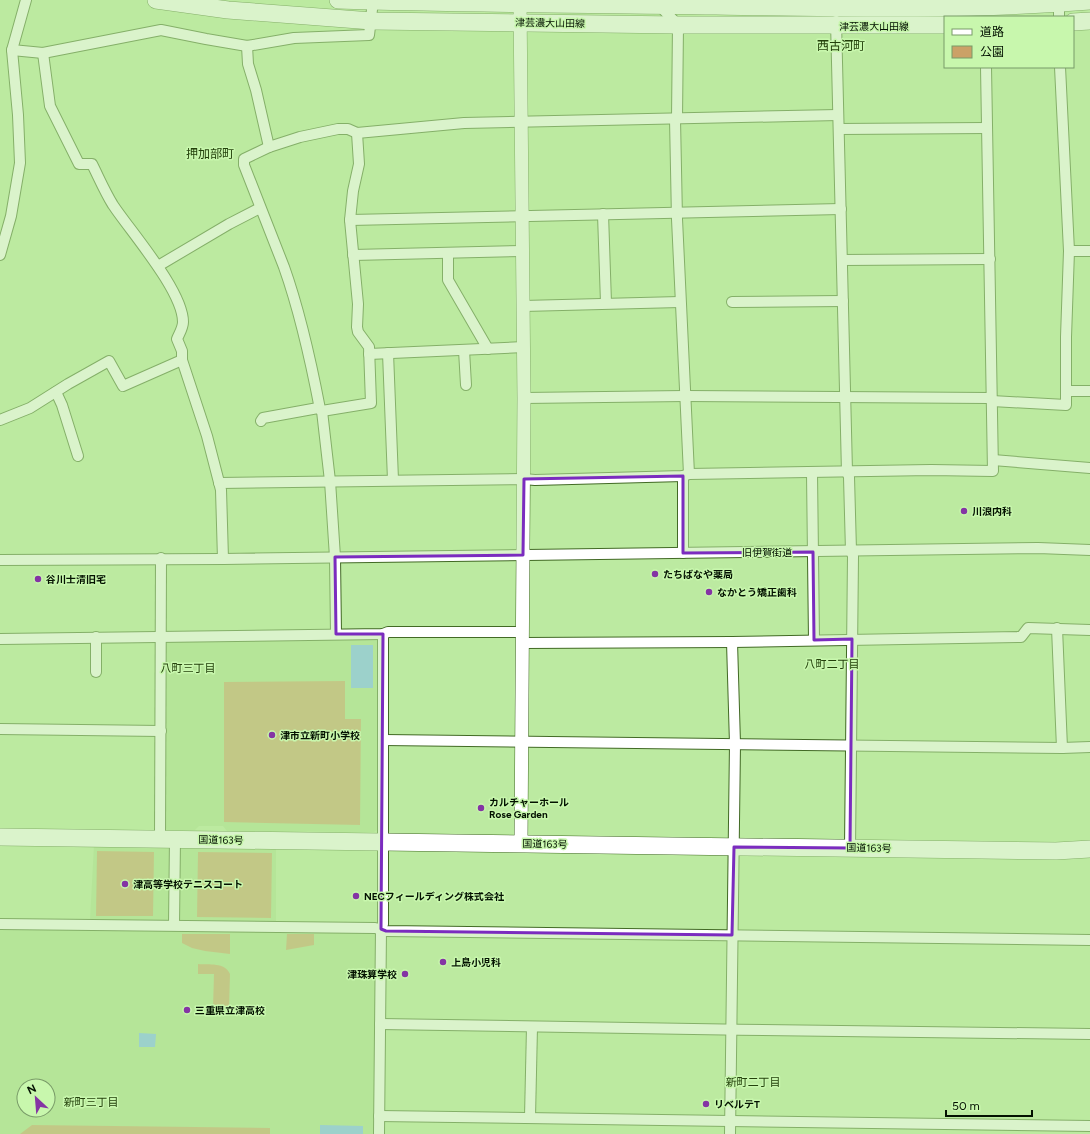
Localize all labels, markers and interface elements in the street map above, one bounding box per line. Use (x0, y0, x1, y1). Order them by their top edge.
street label: 津芸濃大山田線 (515, 16, 585, 30)
legend (944, 16, 1074, 68)
street label: 津芸濃大山田線 (839, 20, 909, 33)
text: 道路 (980, 25, 1004, 39)
district label: 西古河町 (817, 39, 865, 53)
text: 公園 (980, 45, 1004, 59)
district label: 押加部町 (186, 147, 234, 161)
place label: 川浪内科 (972, 505, 1012, 518)
marker: 川浪内科 (959, 506, 969, 516)
street label: 旧伊賀街道 (742, 546, 792, 559)
place label: たちばなや薬局 (663, 568, 733, 581)
marker: たちばなや薬局 (650, 569, 660, 579)
place label: 谷川士清旧宅 (46, 573, 106, 586)
marker: 谷川士清旧宅 (33, 574, 43, 584)
place label: なかとう矯正歯科 (717, 586, 797, 599)
marker: なかとう矯正歯科 (704, 587, 714, 597)
district label: 八町二丁目 (805, 658, 860, 671)
district label: 八町三丁目 (161, 662, 216, 675)
place label: 津市立新町小学校 (280, 729, 360, 742)
marker: 津市立新町小学校 (267, 730, 277, 740)
place label: カルチャーホール Rose Garden (489, 796, 569, 821)
marker: カルチャーホール Rose Garden (476, 803, 486, 813)
street label: 国道163号 (198, 833, 244, 847)
street label: 国道163号 (522, 837, 568, 851)
street label: 国道163号 (846, 841, 892, 855)
place label: 津高等学校テニスコート (133, 878, 243, 891)
marker: 津高等学校テニスコート (120, 879, 130, 889)
place label: NECフィールディング株式会社 (364, 890, 505, 903)
marker: NECフィールディング株式会社 (351, 891, 361, 901)
place label: 上島小児科 (451, 956, 501, 969)
marker: 上島小児科 (438, 957, 448, 967)
place label: 津珠算学校 (347, 968, 397, 981)
marker: 津珠算学校 (400, 969, 410, 979)
place label: 三重県立津高校 (195, 1004, 265, 1017)
marker: 三重県立津高校 (182, 1005, 192, 1015)
district label: 新町二丁目 (726, 1076, 781, 1089)
north arrow (16, 1078, 56, 1118)
text: N (25, 1082, 39, 1097)
scale bar (946, 1092, 1032, 1118)
district label: 新町三丁目 (64, 1096, 119, 1109)
place label: リベルテT (714, 1098, 760, 1111)
marker: リベルテT (701, 1099, 711, 1109)
text: 50 m (952, 1099, 980, 1113)

